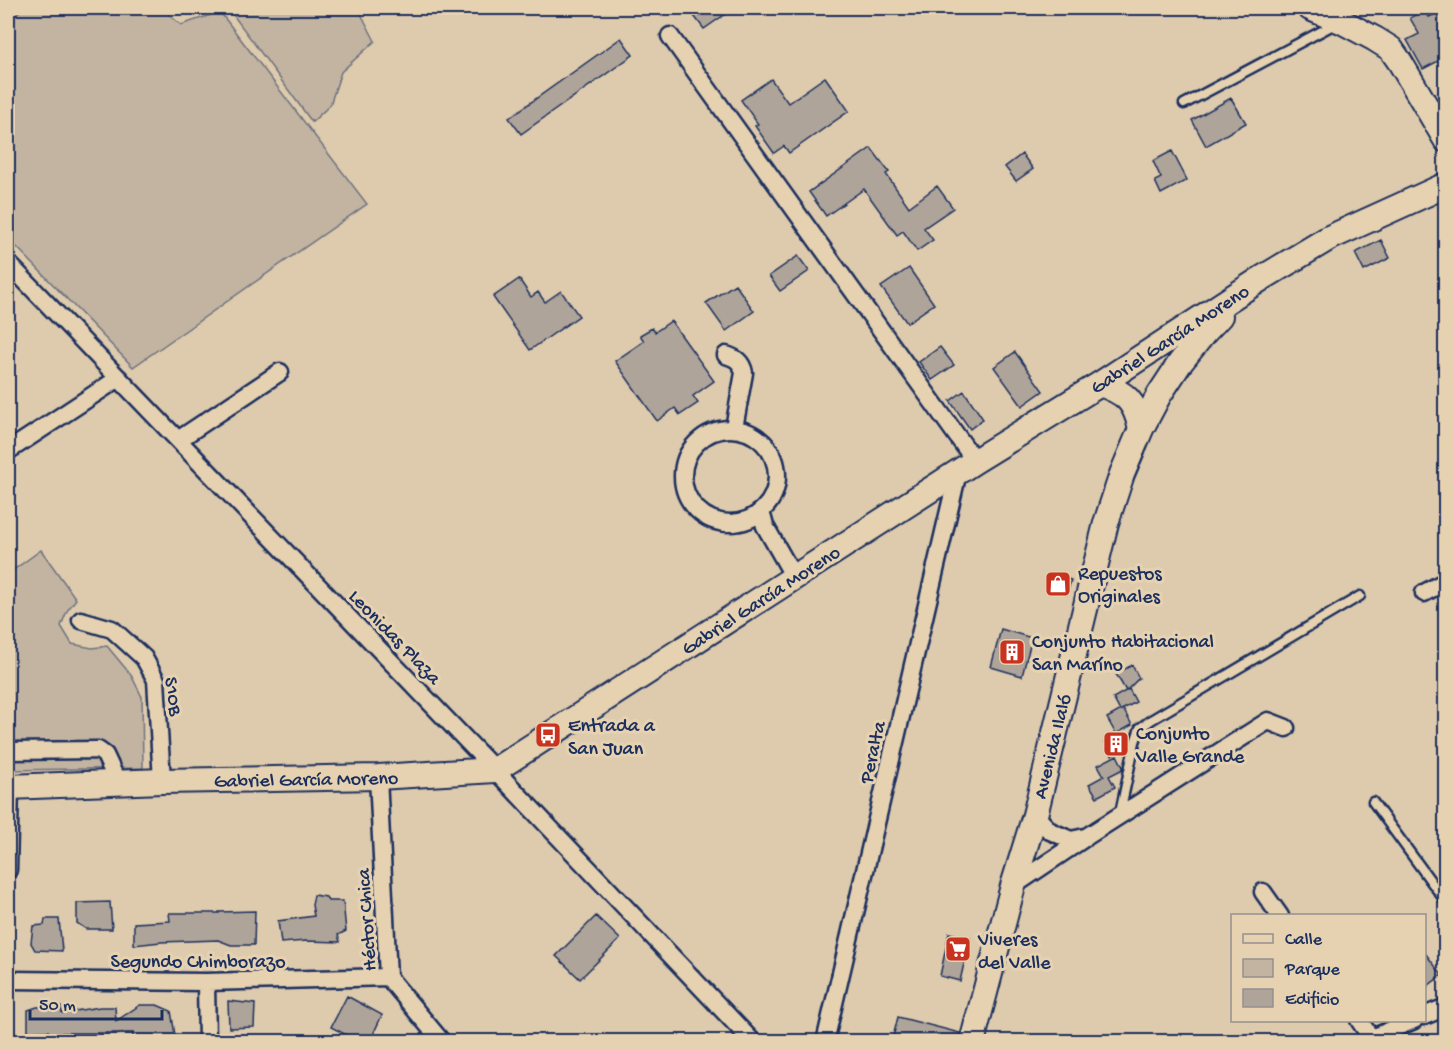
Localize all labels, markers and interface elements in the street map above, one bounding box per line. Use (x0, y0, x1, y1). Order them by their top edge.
street label: Gabriel García Moreno (1087, 281, 1255, 401)
street label: Gabriel García Moreno (678, 542, 846, 662)
place label: Repuestos Originales (1078, 564, 1162, 610)
shop icon: Repuestos Originales (1043, 569, 1073, 599)
street label: Leonidas Plaza (342, 586, 445, 691)
place label: Conjunto Habitacional San Maríno (1032, 632, 1214, 678)
building icon: Conjunto Habitacional San Maríno (997, 637, 1027, 667)
street label: S10B (157, 676, 186, 718)
street label: Avenida Ilaló (1030, 692, 1079, 802)
place label: Entrada a San Juan (568, 716, 656, 762)
street label: Peralta (856, 719, 893, 787)
bus stop icon: Entrada a San Juan (533, 720, 563, 750)
place label: Conjunto Valle Grande (1135, 724, 1245, 770)
building icon: Conjunto Valle Grande (1101, 729, 1131, 759)
street label: Gabriel García Moreno (214, 768, 398, 795)
street label: Héctor Chica (353, 867, 384, 972)
legend (1231, 914, 1426, 1022)
place label: Viveres del Valle (977, 930, 1051, 976)
text: Calle (1285, 930, 1323, 951)
supermarket icon: Viveres del Valle (943, 934, 973, 964)
street label: Segundo Chimborazo (110, 952, 286, 975)
text: Parque (1284, 960, 1341, 981)
scale bar (30, 983, 162, 1021)
text: Edificio (1285, 990, 1339, 1011)
text: 50 m (39, 996, 76, 1017)

